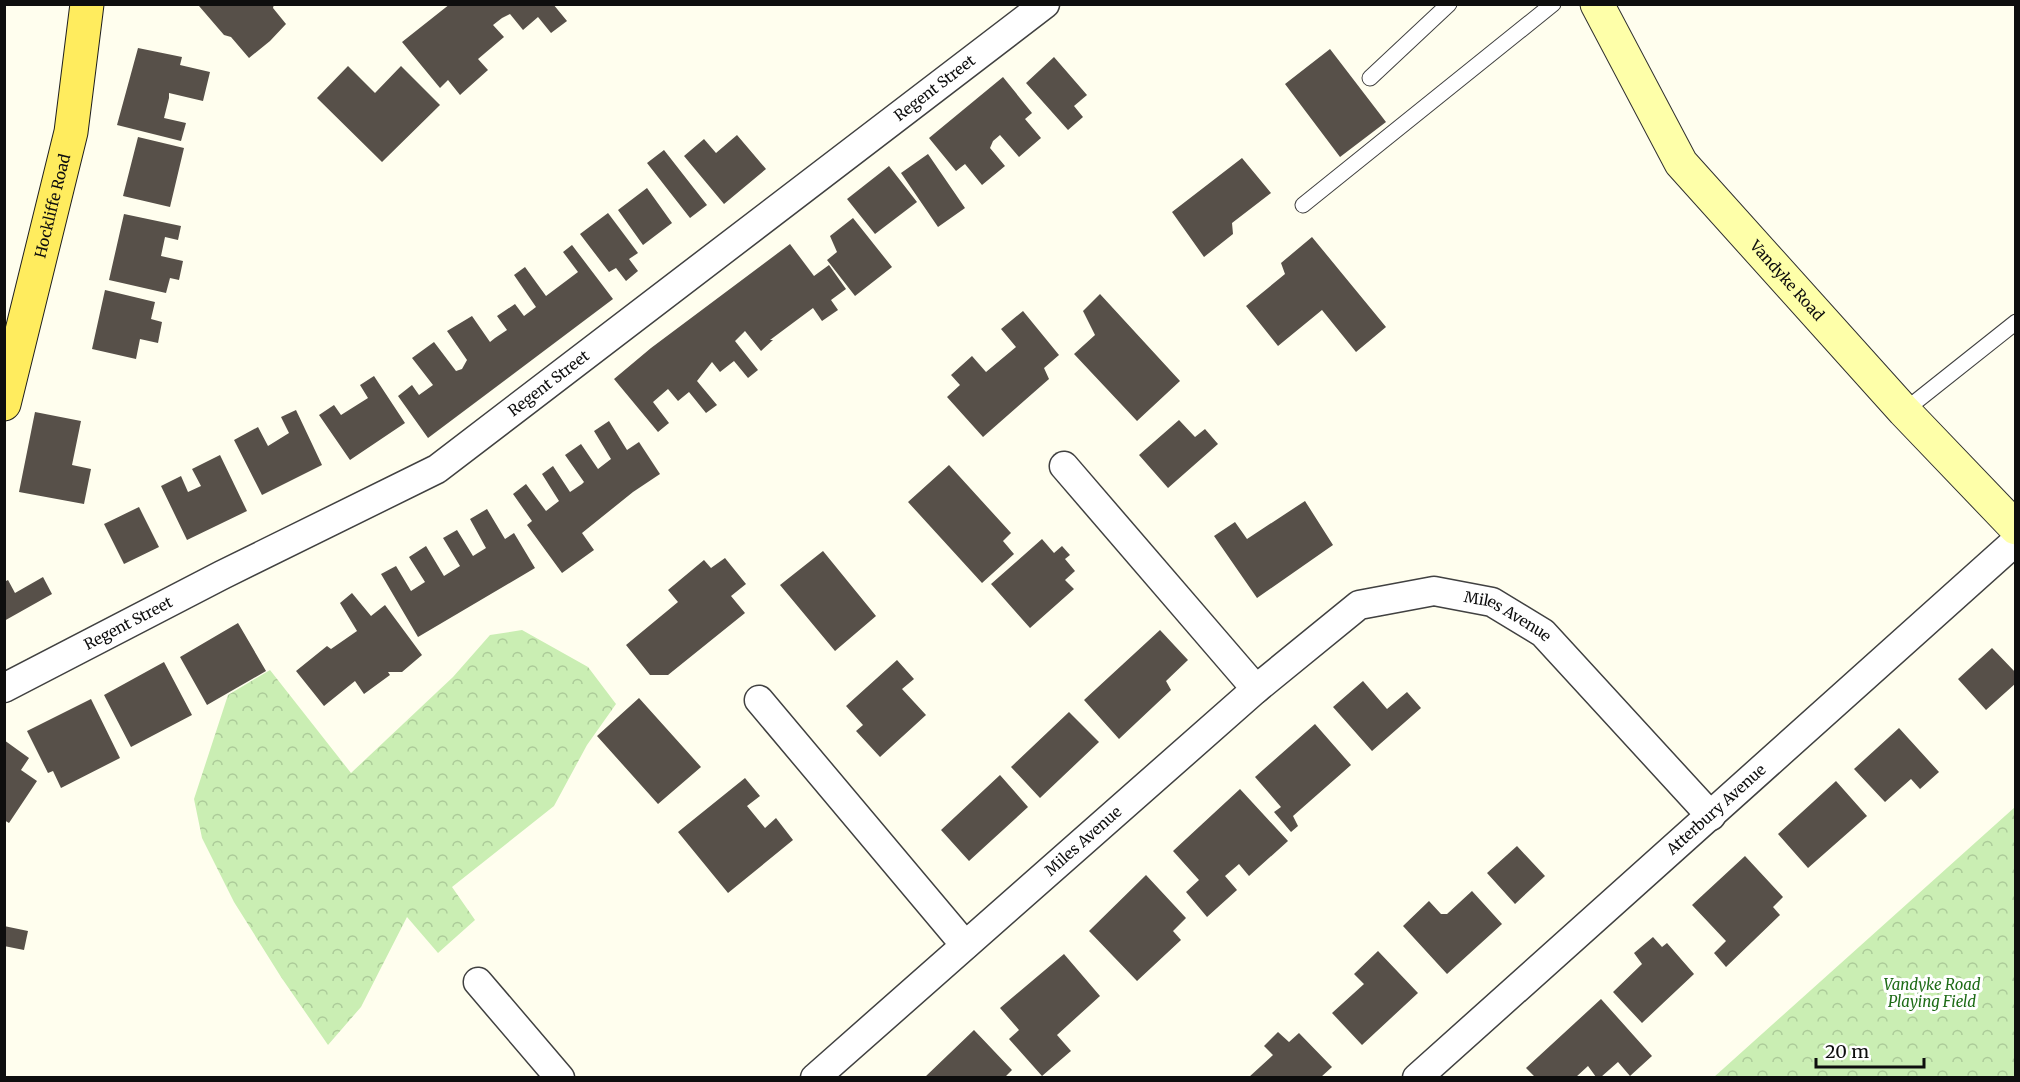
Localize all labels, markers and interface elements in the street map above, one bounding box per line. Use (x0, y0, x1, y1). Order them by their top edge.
street label: Regent Street (890, 51, 979, 125)
street label: Hockliffe Road (30, 152, 74, 260)
street label: Vandyke Road (1745, 235, 1828, 324)
street label: Regent Street (504, 346, 593, 420)
street label: Miles Avenue (1463, 587, 1556, 645)
street label: Regent Street (81, 592, 176, 654)
street label: Atterbury Avenue (1662, 760, 1770, 859)
street label: Miles Avenue (1041, 802, 1126, 880)
park label: Vandyke Road Playing Field (1883, 975, 1981, 1011)
scale bar (1816, 1031, 1924, 1069)
text: 20 m (1825, 1040, 1869, 1063)

